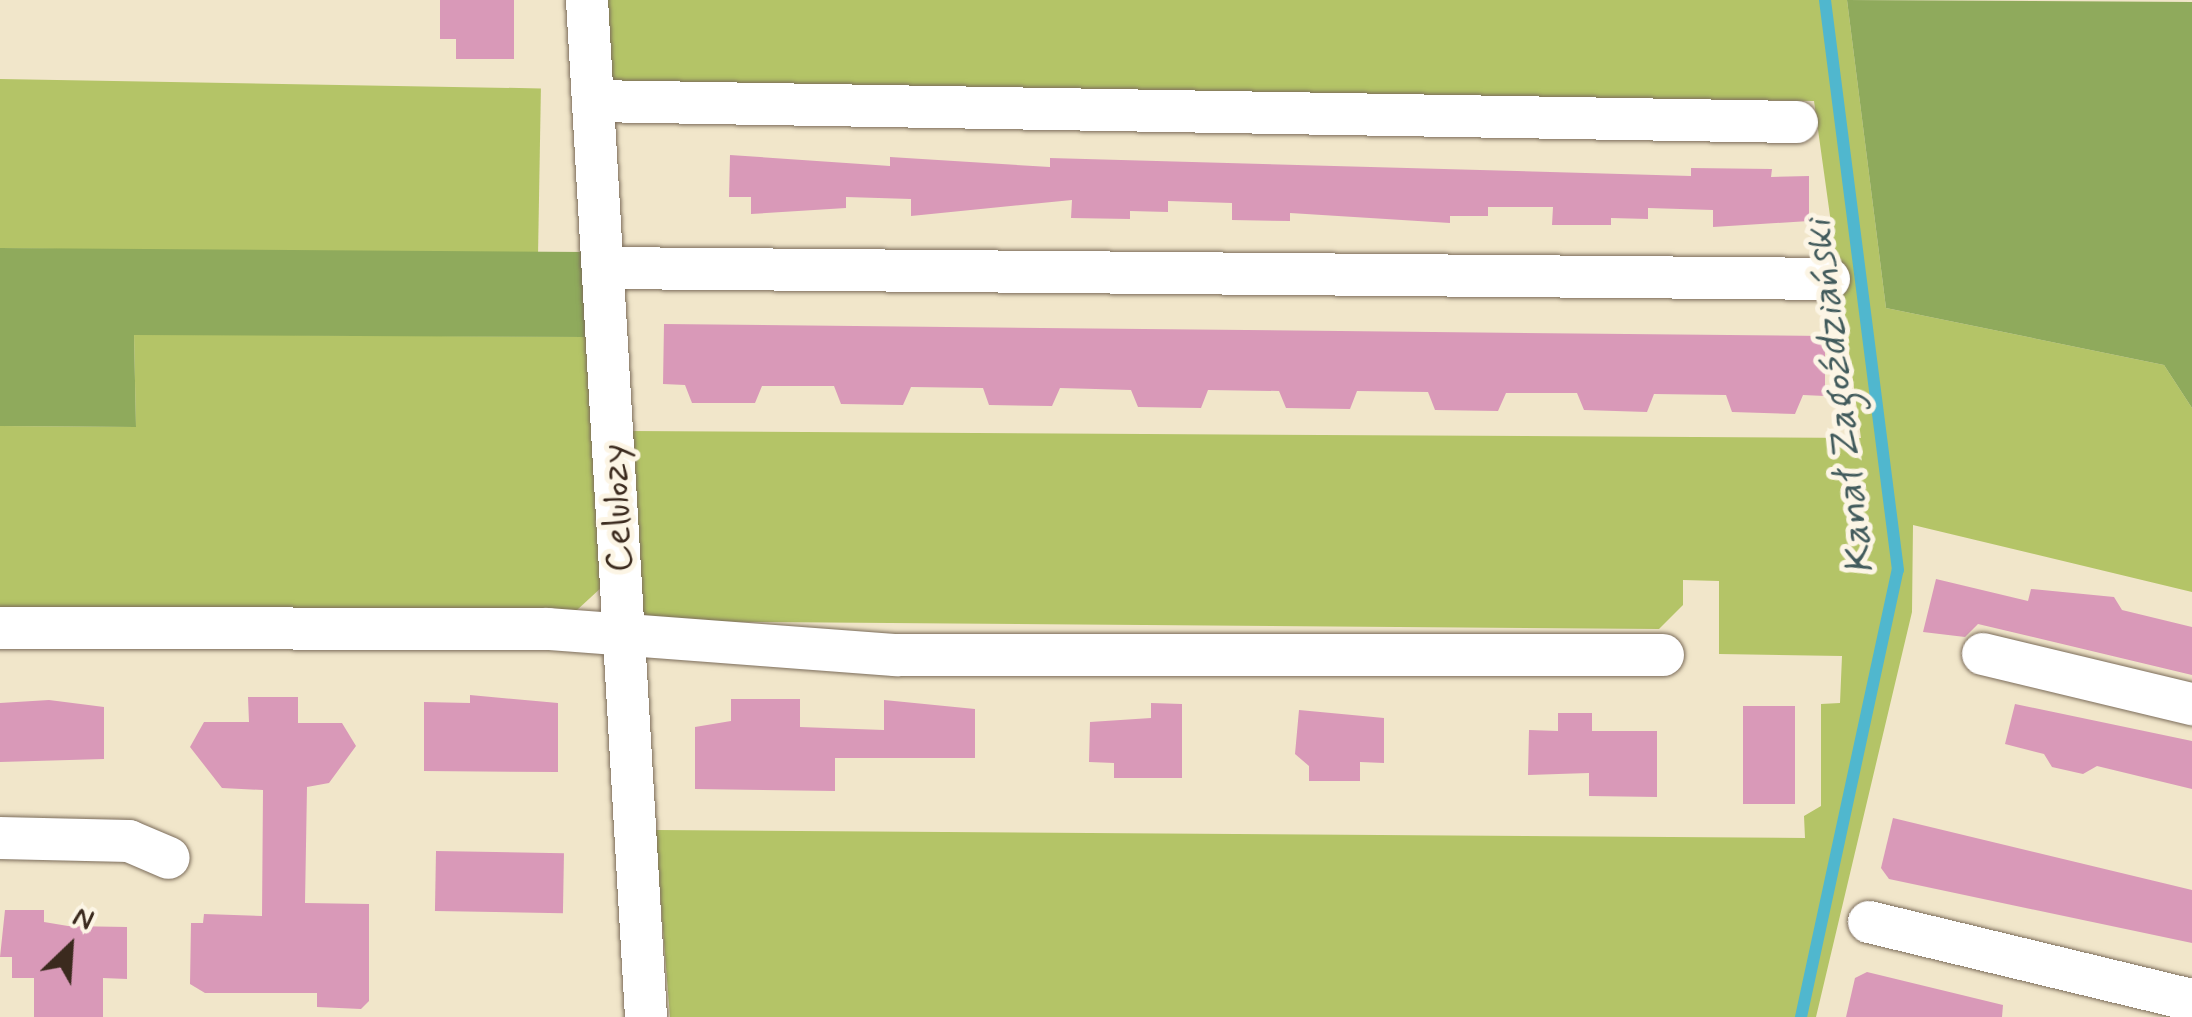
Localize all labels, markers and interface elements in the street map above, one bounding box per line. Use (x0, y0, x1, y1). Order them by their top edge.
water label: Kanał Zagoździański (1794, 217, 1886, 577)
street label: Celulozy (592, 443, 644, 573)
north arrow (20, 897, 120, 997)
text: N (67, 899, 99, 940)

